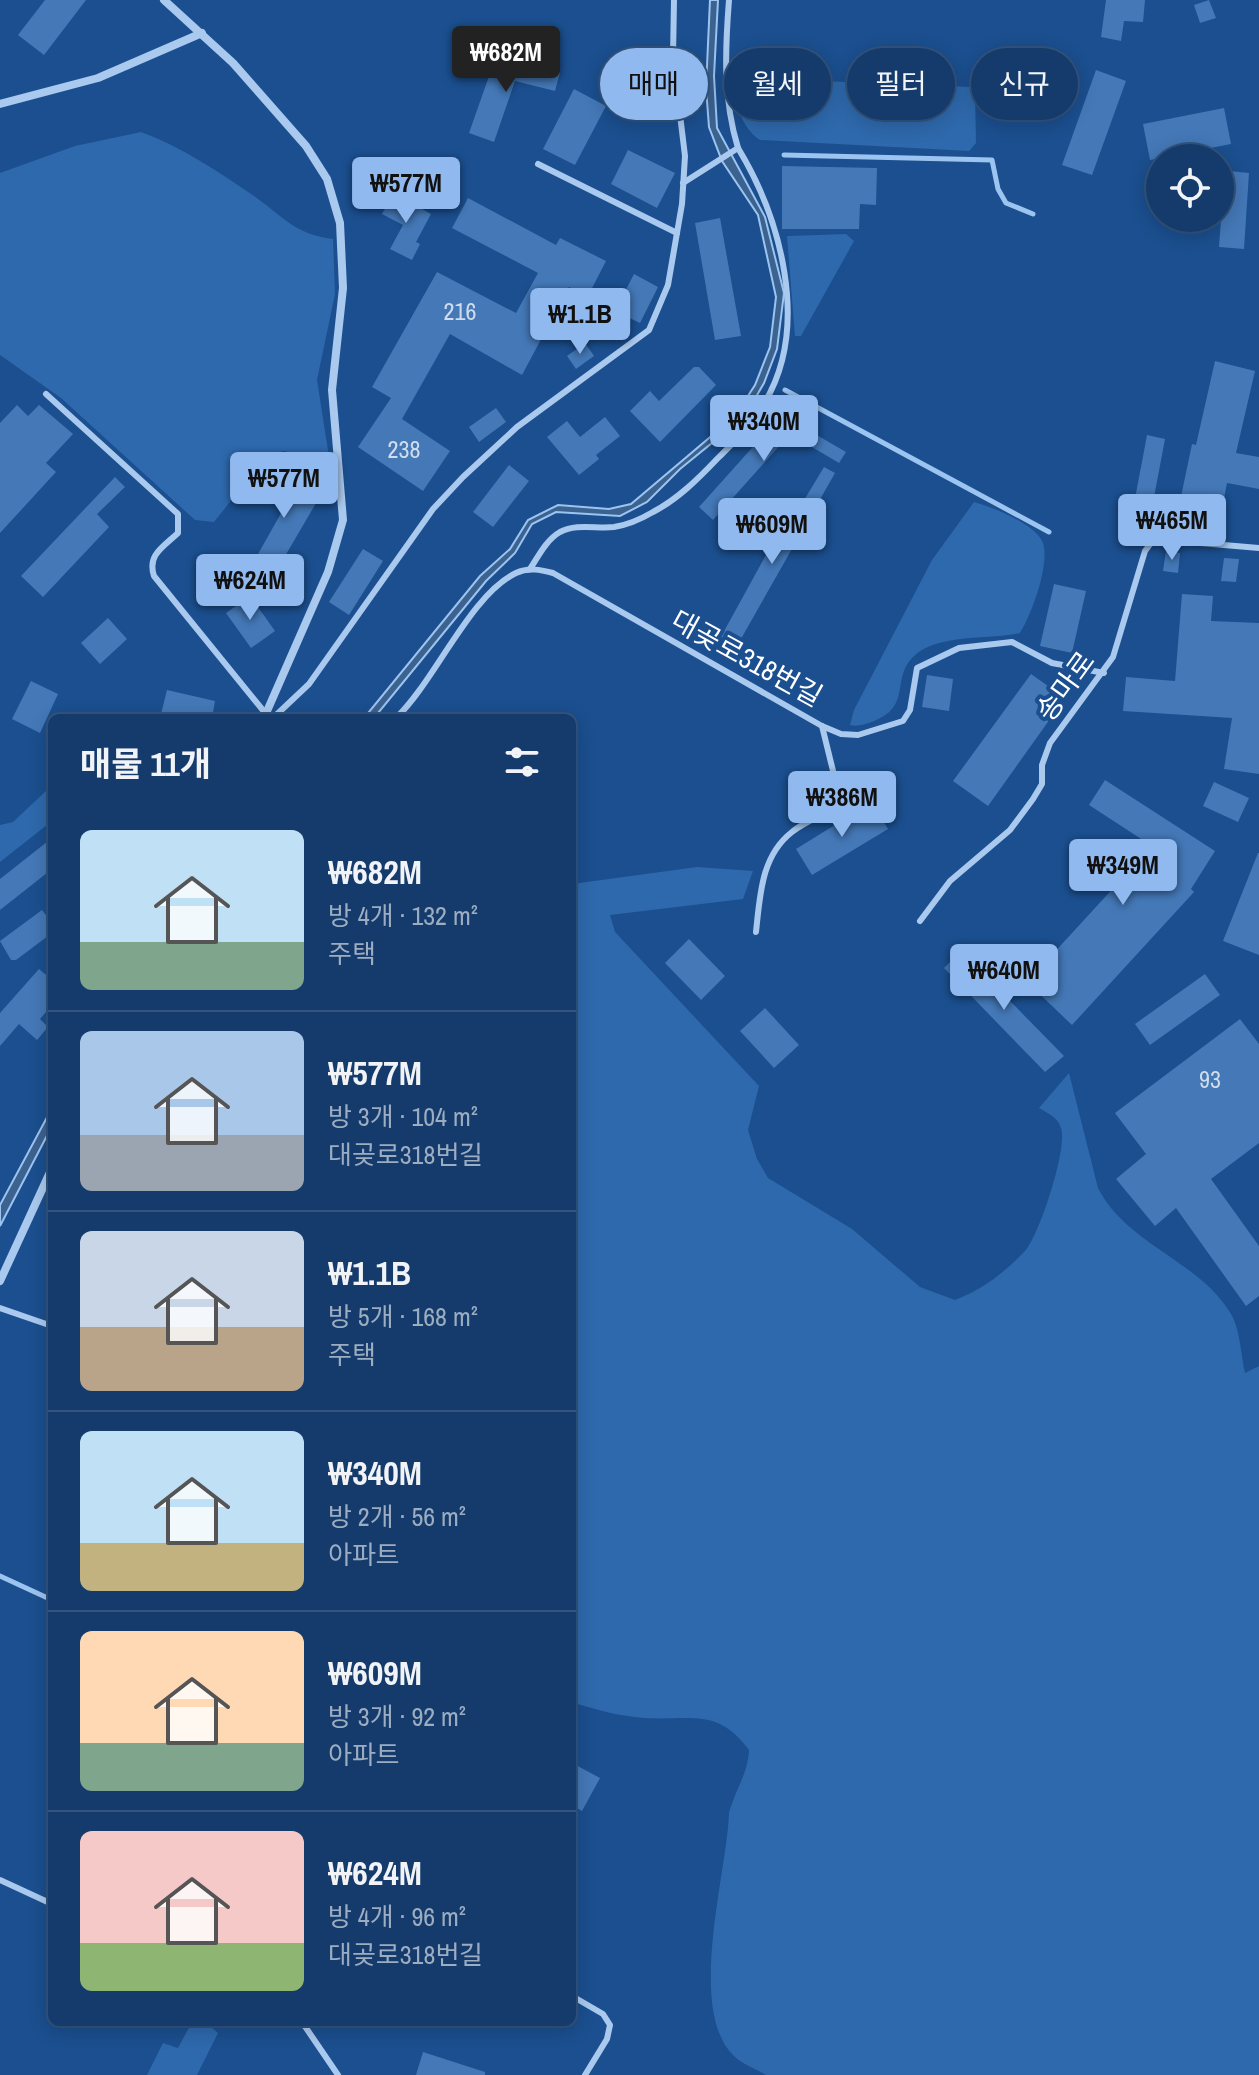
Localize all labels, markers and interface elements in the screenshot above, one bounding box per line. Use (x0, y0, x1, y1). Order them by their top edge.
pin: ₩682M (450, 26, 562, 94)
text: ₩682M (470, 34, 542, 69)
chip: 매매 (600, 48, 708, 120)
chip: 월세 (724, 48, 831, 120)
chip: 필터 (847, 48, 955, 120)
chip: 신규 (971, 48, 1078, 120)
map controls (1146, 144, 1234, 232)
button: locate (1146, 144, 1234, 232)
pin: ₩577M (350, 157, 462, 225)
text: ₩577M (370, 165, 442, 200)
pin: ₩1.1B (524, 288, 636, 356)
house number: 216 (444, 295, 476, 327)
text: ₩1.1B (548, 296, 612, 331)
pin: ₩340M (708, 395, 820, 463)
text: ₩340M (728, 403, 800, 438)
house number: 238 (388, 433, 420, 465)
pin: ₩577M (228, 452, 340, 520)
text: ₩577M (248, 460, 320, 495)
pin: ₩465M (1116, 494, 1228, 562)
pin: ₩609M (716, 498, 828, 566)
text: ₩465M (1136, 502, 1208, 537)
text: ₩609M (736, 506, 808, 541)
pin: ₩624M (194, 554, 306, 622)
text: ₩624M (214, 562, 286, 597)
street label: 대곶로318번길 (665, 601, 829, 715)
street label: 송마로 (1027, 644, 1103, 728)
icon: filters (500, 740, 544, 784)
text: 매물 11개 (80, 741, 211, 787)
pin: ₩386M (786, 771, 898, 839)
text: ₩386M (806, 779, 878, 814)
pin: ₩349M (1067, 839, 1179, 907)
text: ₩349M (1087, 847, 1159, 882)
text: ₩682M (328, 849, 422, 895)
icon: home (144, 862, 240, 958)
text: 방 4개 · 132 m² (328, 898, 478, 933)
text: 주택 (328, 936, 376, 971)
pin: ₩640M (948, 944, 1060, 1012)
text: ₩640M (968, 952, 1040, 987)
text: ₩577M (328, 1050, 422, 1096)
icon: home (144, 1063, 240, 1159)
house number: 93 (1199, 1063, 1221, 1095)
text: 방 3개 · 104 m² (328, 1099, 478, 1134)
text: 대곶로318번길 (328, 1137, 483, 1172)
text: ₩1.1B (328, 1250, 411, 1296)
icon: home (144, 1263, 240, 1359)
text: 방 5개 · 168 m² (328, 1299, 478, 1334)
text: 주택 (328, 1337, 376, 1372)
text: ₩340M (328, 1450, 422, 1496)
icon: home (144, 1463, 240, 1559)
text: 방 2개 · 56 m² (328, 1499, 466, 1534)
text: 아파트 (328, 1537, 400, 1572)
text: ₩609M (328, 1650, 422, 1696)
icon: home (144, 1663, 240, 1759)
text: 방 3개 · 92 m² (328, 1699, 466, 1734)
text: 아파트 (328, 1737, 400, 1772)
text: ₩624M (328, 1850, 422, 1896)
icon: home (144, 1863, 240, 1959)
text: 방 4개 · 96 m² (328, 1899, 466, 1934)
text: 대곶로318번길 (328, 1937, 483, 1972)

